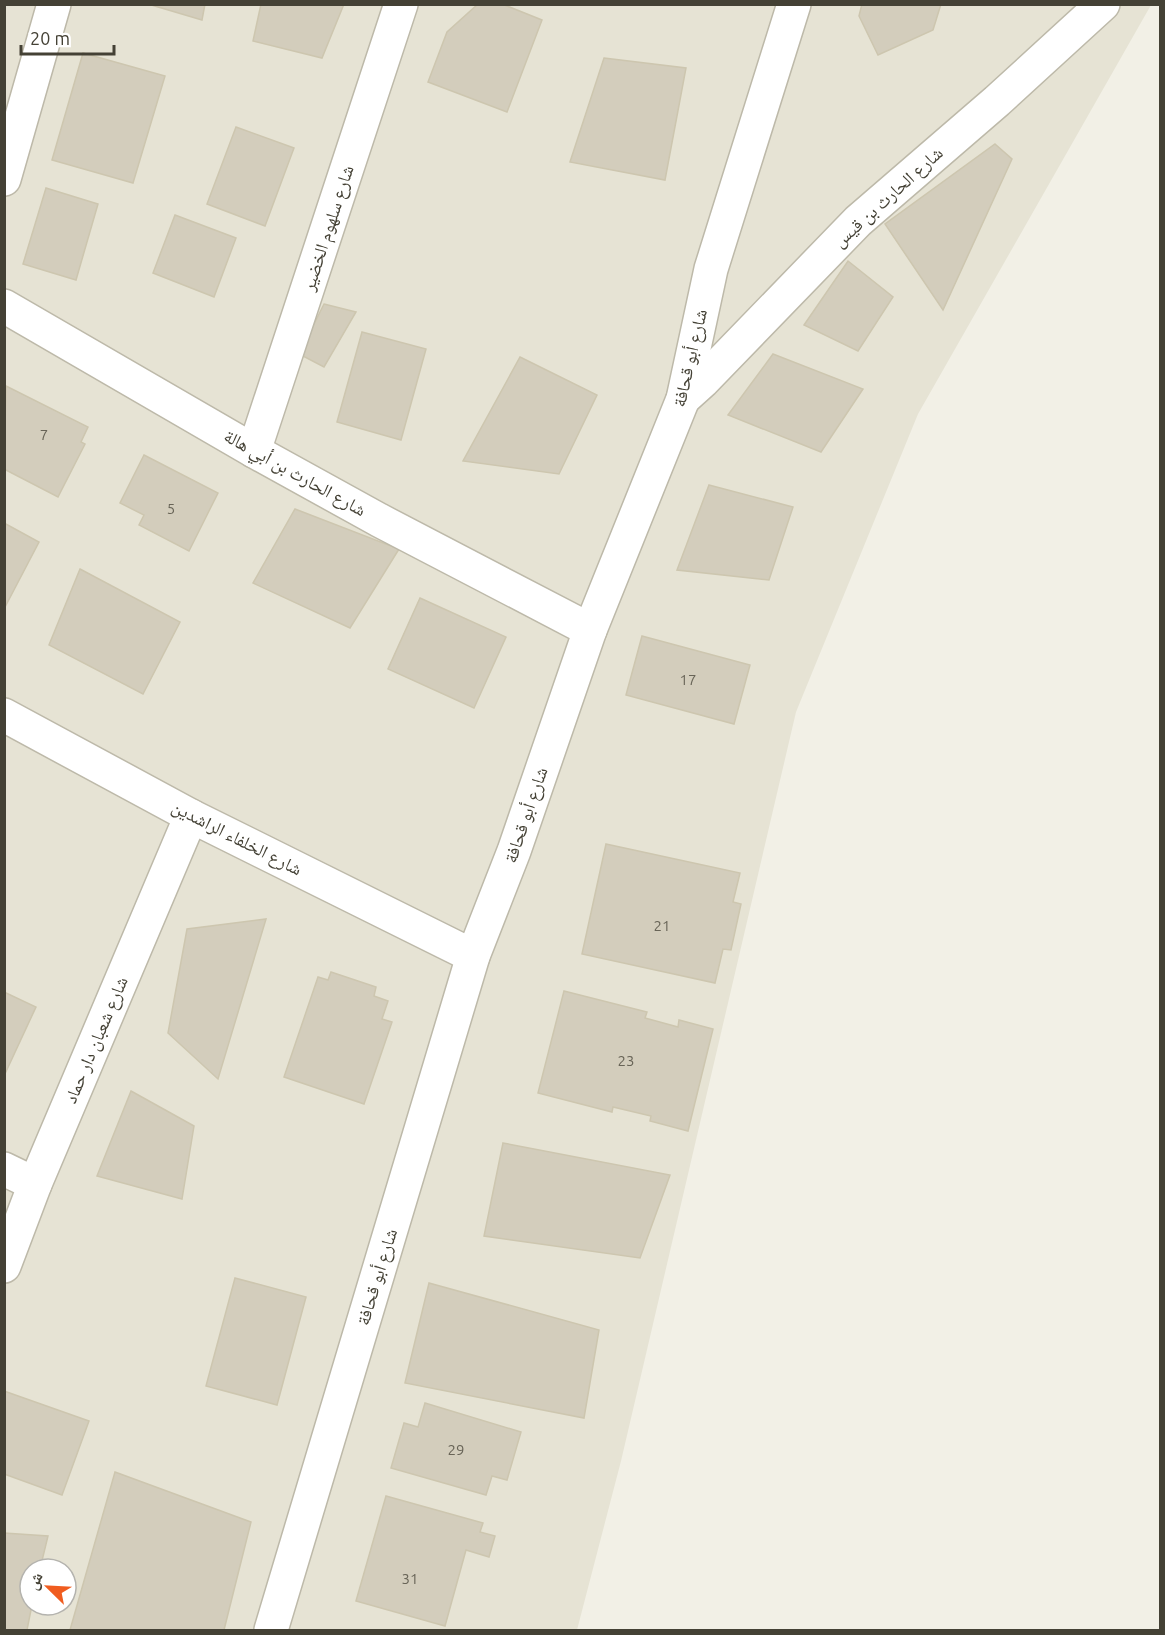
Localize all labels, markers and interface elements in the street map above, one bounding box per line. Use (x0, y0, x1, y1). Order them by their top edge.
scale bar (21, 18, 114, 56)
text: 20 m (30, 28, 70, 48)
street label: شارع الحارث بن قيس (829, 142, 947, 252)
street label: شارع سلهوم الخضير (297, 162, 360, 295)
street label: شارع أبو قحافة (668, 307, 712, 409)
street label: شارع الحارث بن أبي هالة (218, 425, 370, 524)
house number: 7 (40, 426, 48, 443)
house number: 5 (167, 500, 175, 517)
house number: 17 (680, 671, 696, 688)
street label: شارع أبو قحافة (499, 764, 553, 866)
street label: شارع الخلفاء الراشدين (168, 796, 306, 880)
house number: 21 (654, 917, 670, 934)
street label: شارع شعبان دار حماد (59, 973, 133, 1107)
house number: 23 (618, 1052, 634, 1069)
street label: شارع أبو قحافة (352, 1226, 402, 1328)
house number: 29 (448, 1441, 464, 1458)
north arrow (18, 1557, 78, 1617)
text: ش (23, 1569, 47, 1593)
house number: 31 (402, 1570, 418, 1587)

